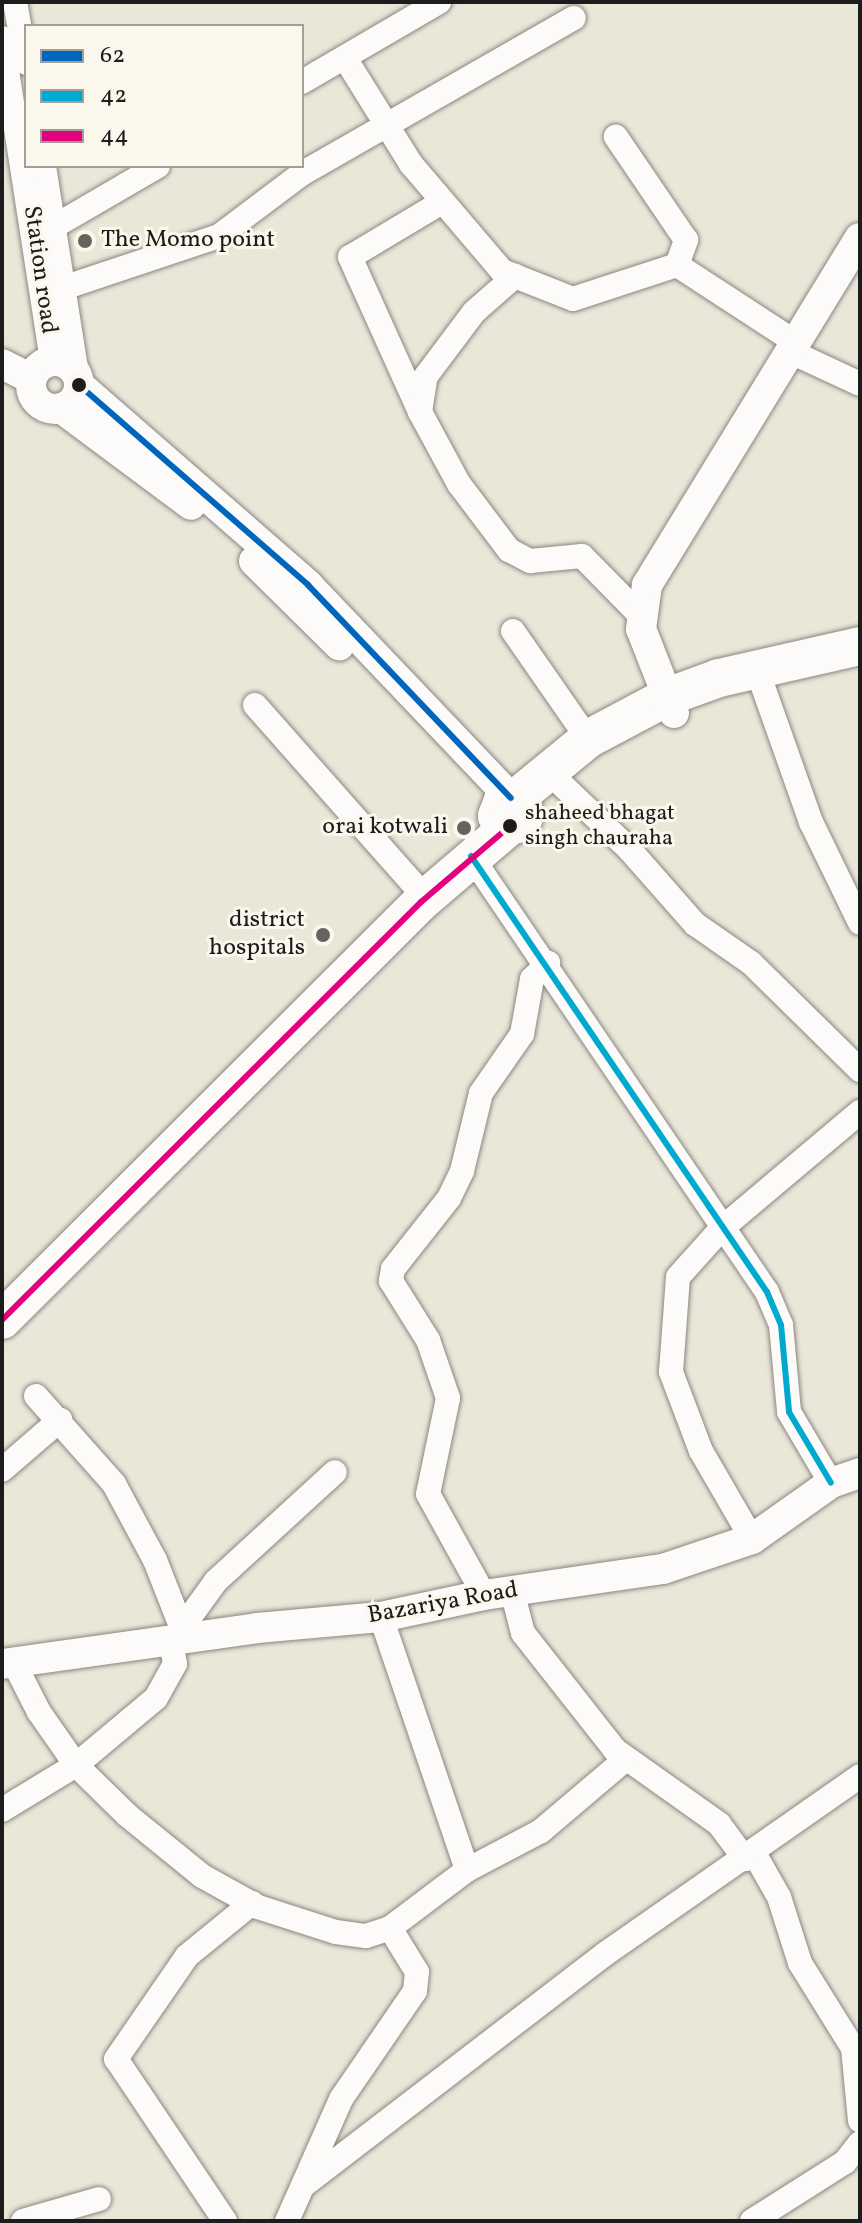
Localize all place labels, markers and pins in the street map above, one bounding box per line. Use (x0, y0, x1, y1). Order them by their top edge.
place label: The Momo point (101, 227, 275, 255)
marker: The Momo point (76, 232, 94, 250)
unlabelled marker (71, 377, 87, 393)
place label: shaheed bhagat singh chauraha (525, 800, 675, 852)
place label: orai kotwali (322, 814, 448, 842)
marker: shaheed bhagat singh chauraha (502, 818, 518, 834)
marker: orai kotwali (455, 819, 473, 837)
place label: district hospitals (209, 907, 305, 963)
marker: district hospitals (312, 924, 334, 946)

